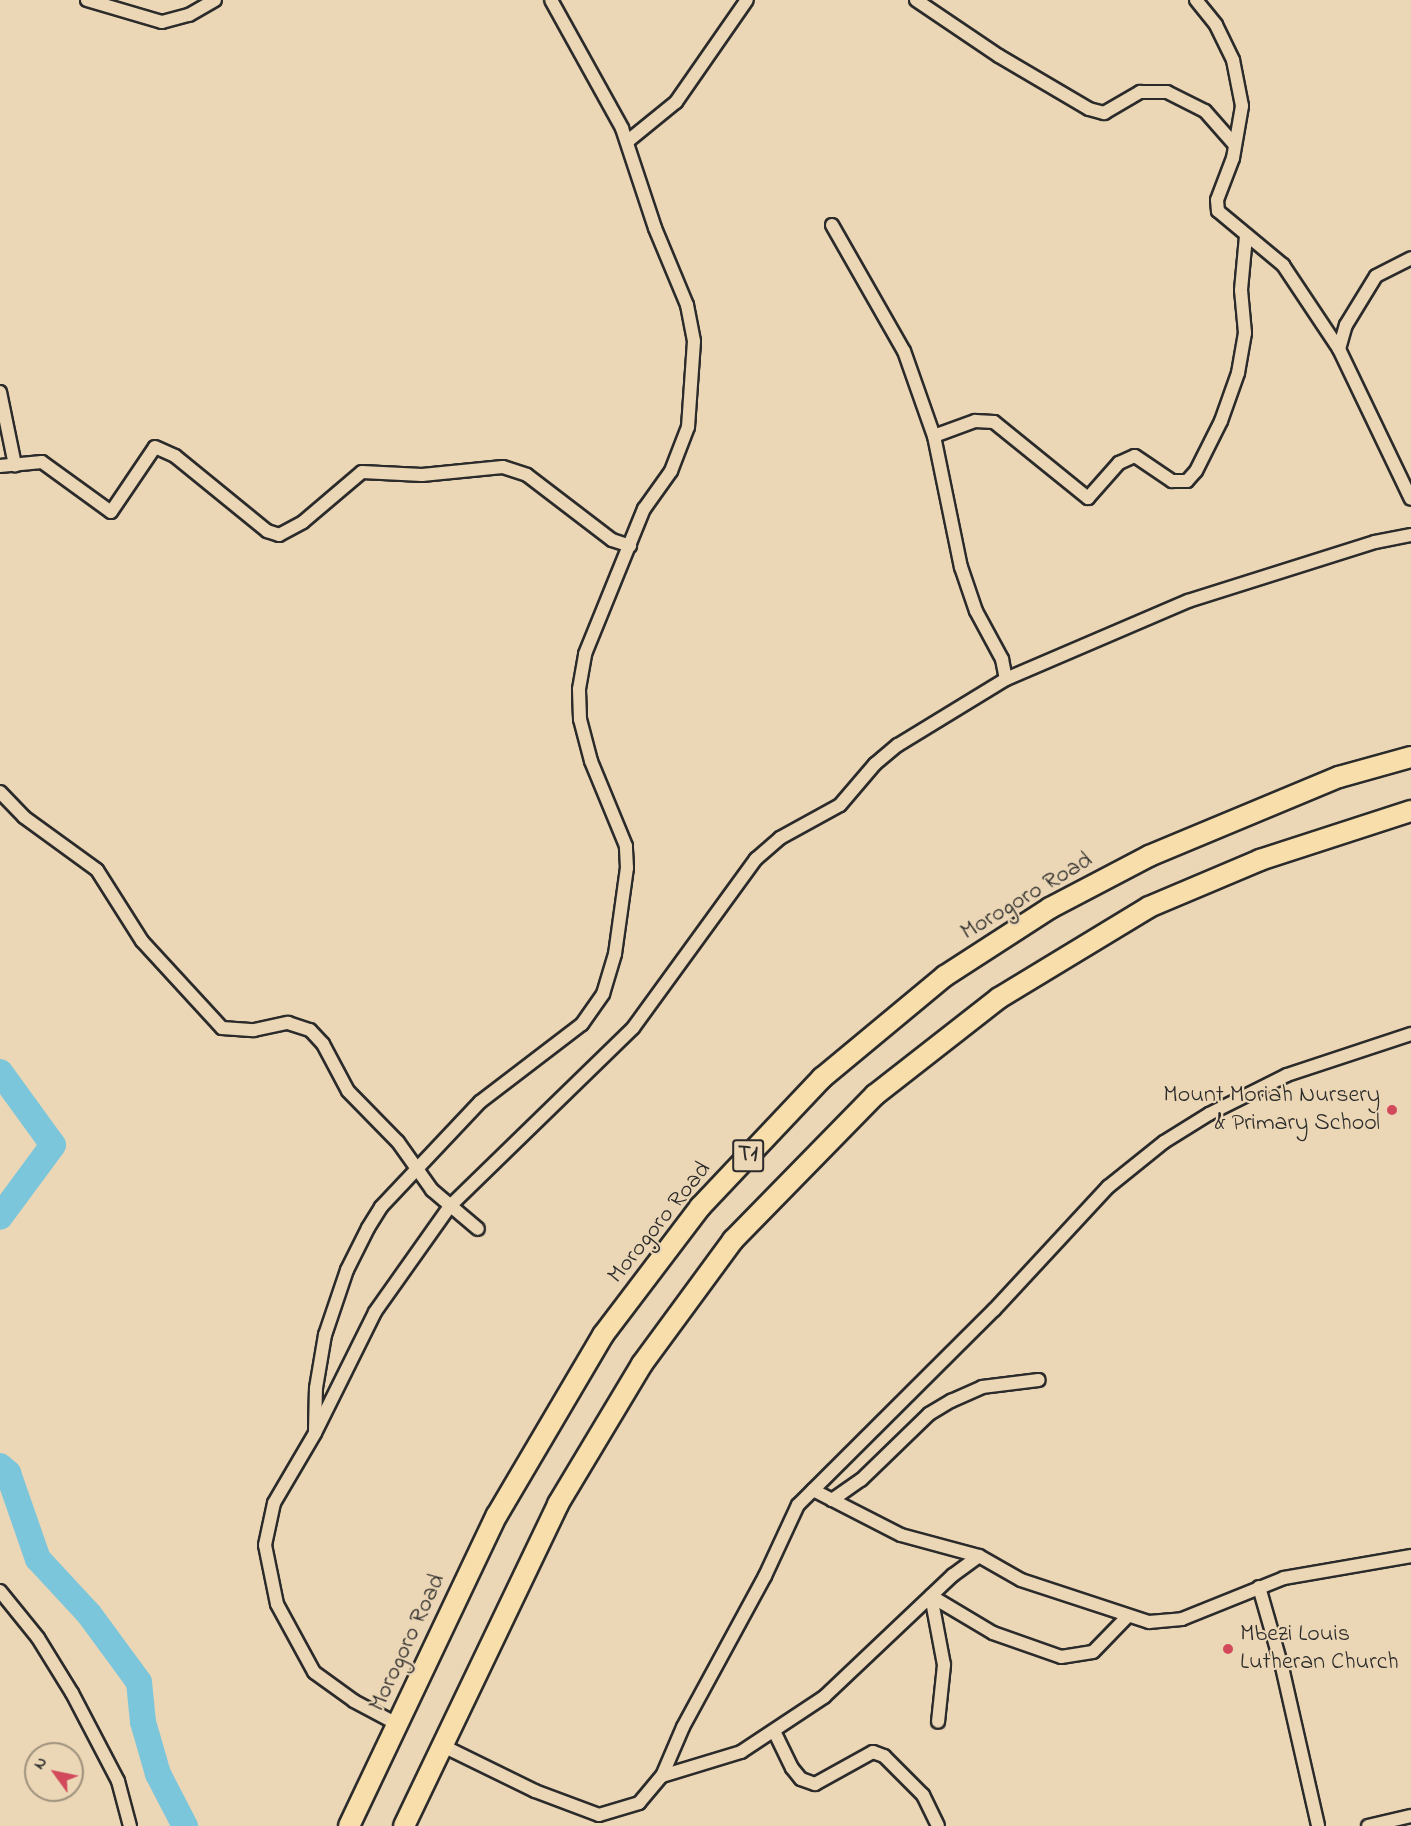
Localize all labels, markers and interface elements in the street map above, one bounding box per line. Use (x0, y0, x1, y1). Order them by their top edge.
street label: Morogoro Road (956, 846, 1098, 948)
place label: Mount Moriah Nursery & Primary School (1163, 1082, 1380, 1138)
marker: Mount Moriah Nursery & Primary School (1385, 1103, 1399, 1117)
road number: T1 (732, 1137, 764, 1175)
street label: Morogoro Road (602, 1156, 718, 1290)
street label: Morogoro Road (364, 1570, 452, 1716)
place label: Mbezi Louis Lutheran Church (1240, 1621, 1399, 1677)
marker: Mbezi Louis Lutheran Church (1221, 1642, 1235, 1656)
north arrow (24, 1742, 84, 1802)
text: N (28, 1752, 54, 1774)

